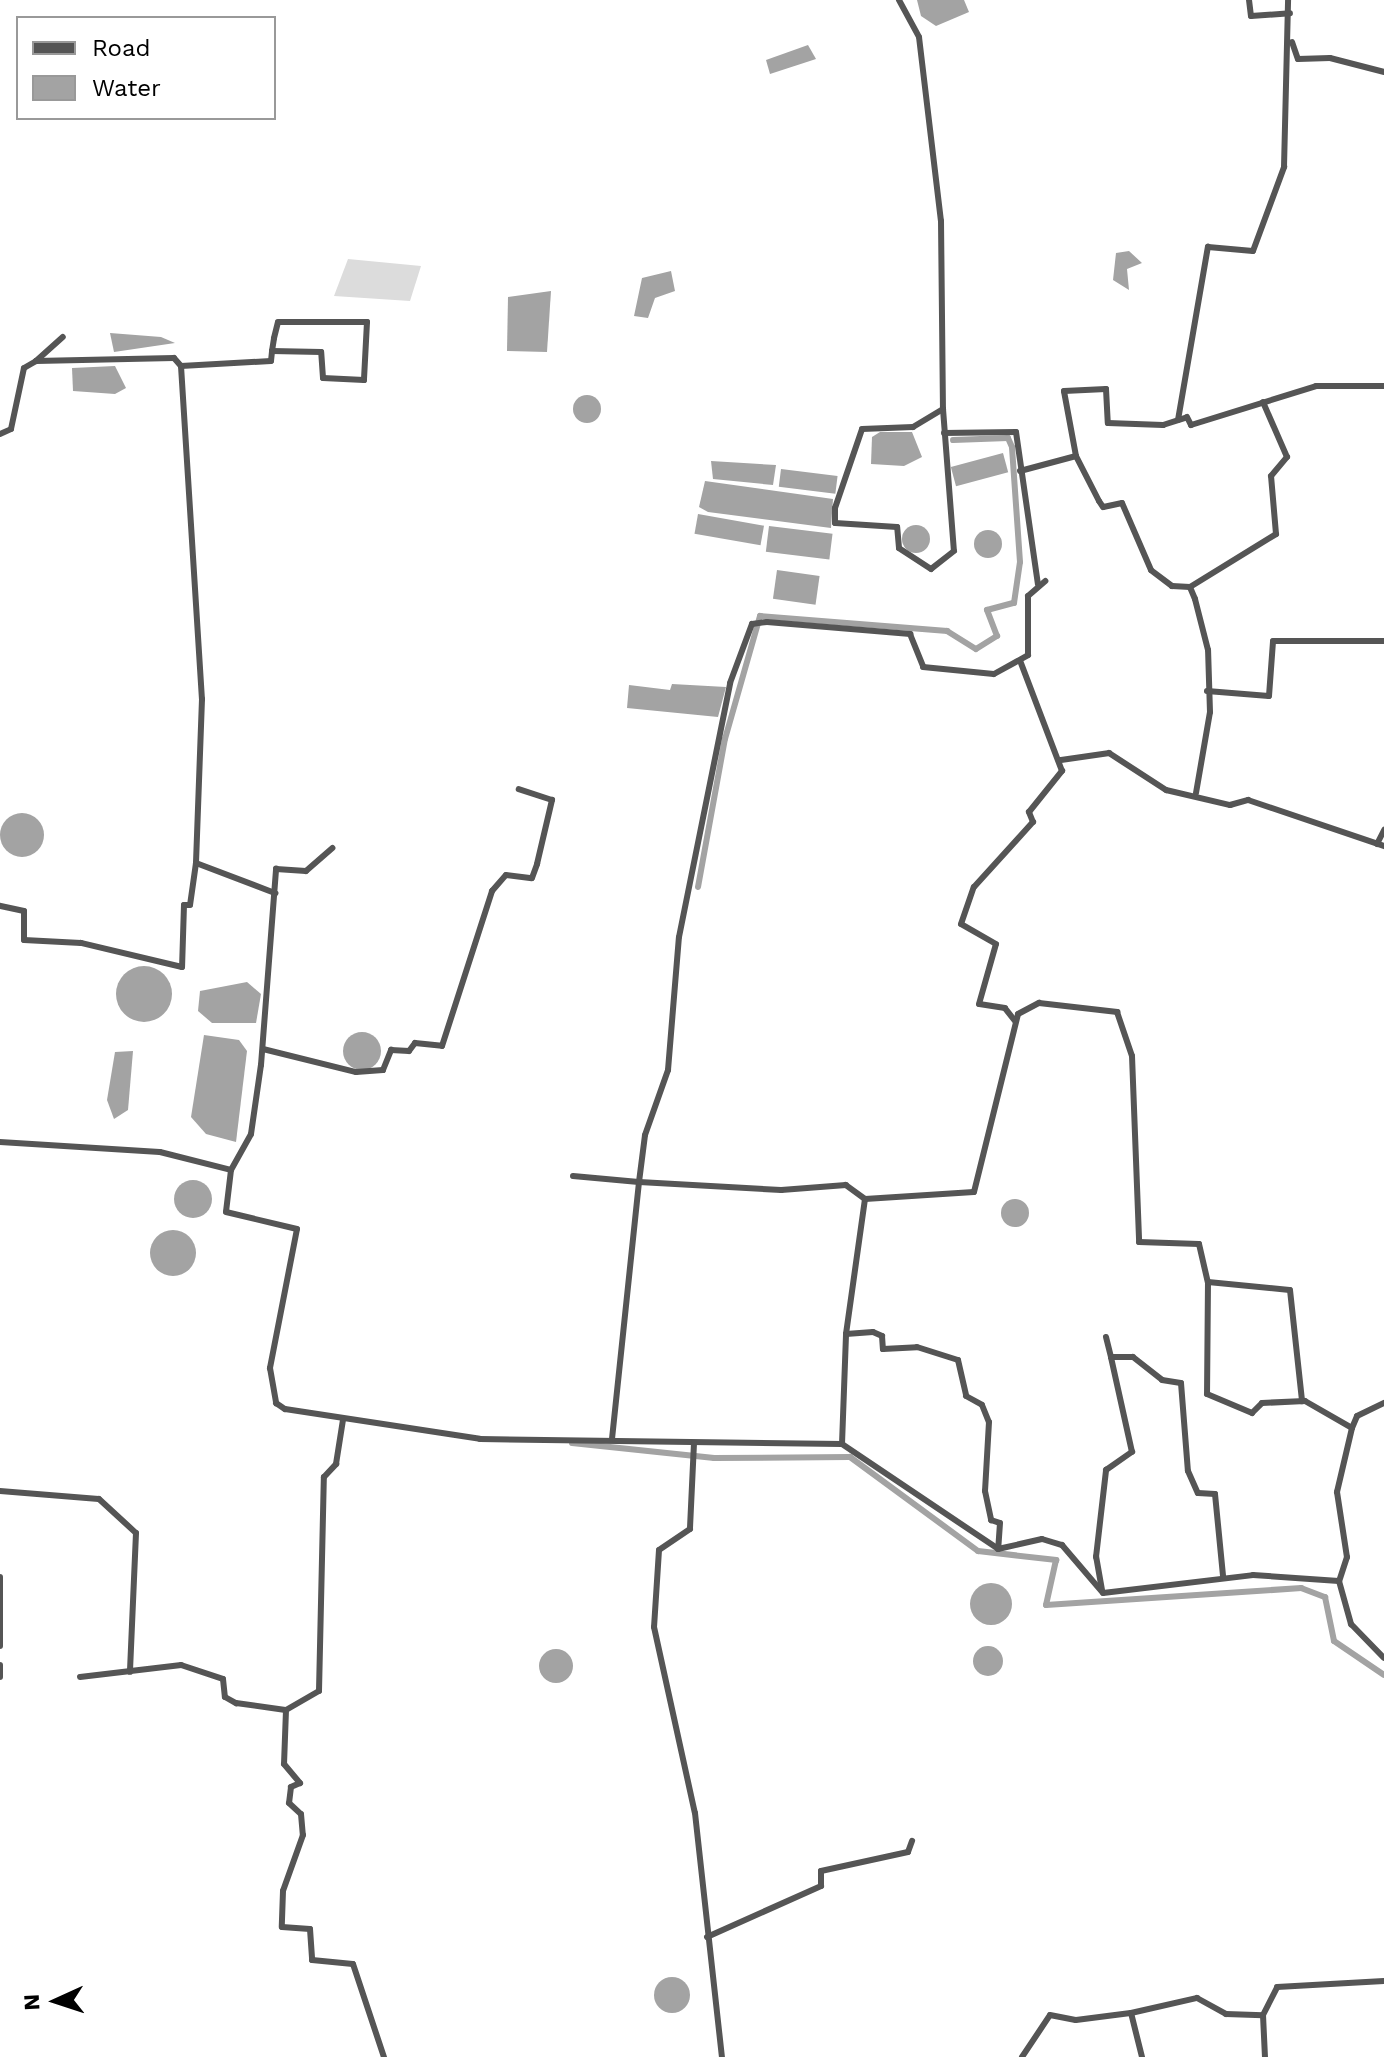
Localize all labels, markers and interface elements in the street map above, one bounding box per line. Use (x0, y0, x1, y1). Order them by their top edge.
legend (16, 16, 276, 120)
text: Road (92, 34, 151, 62)
text: Water (92, 74, 161, 102)
north arrow (16, 1961, 96, 2041)
text: N (19, 1993, 44, 2011)

